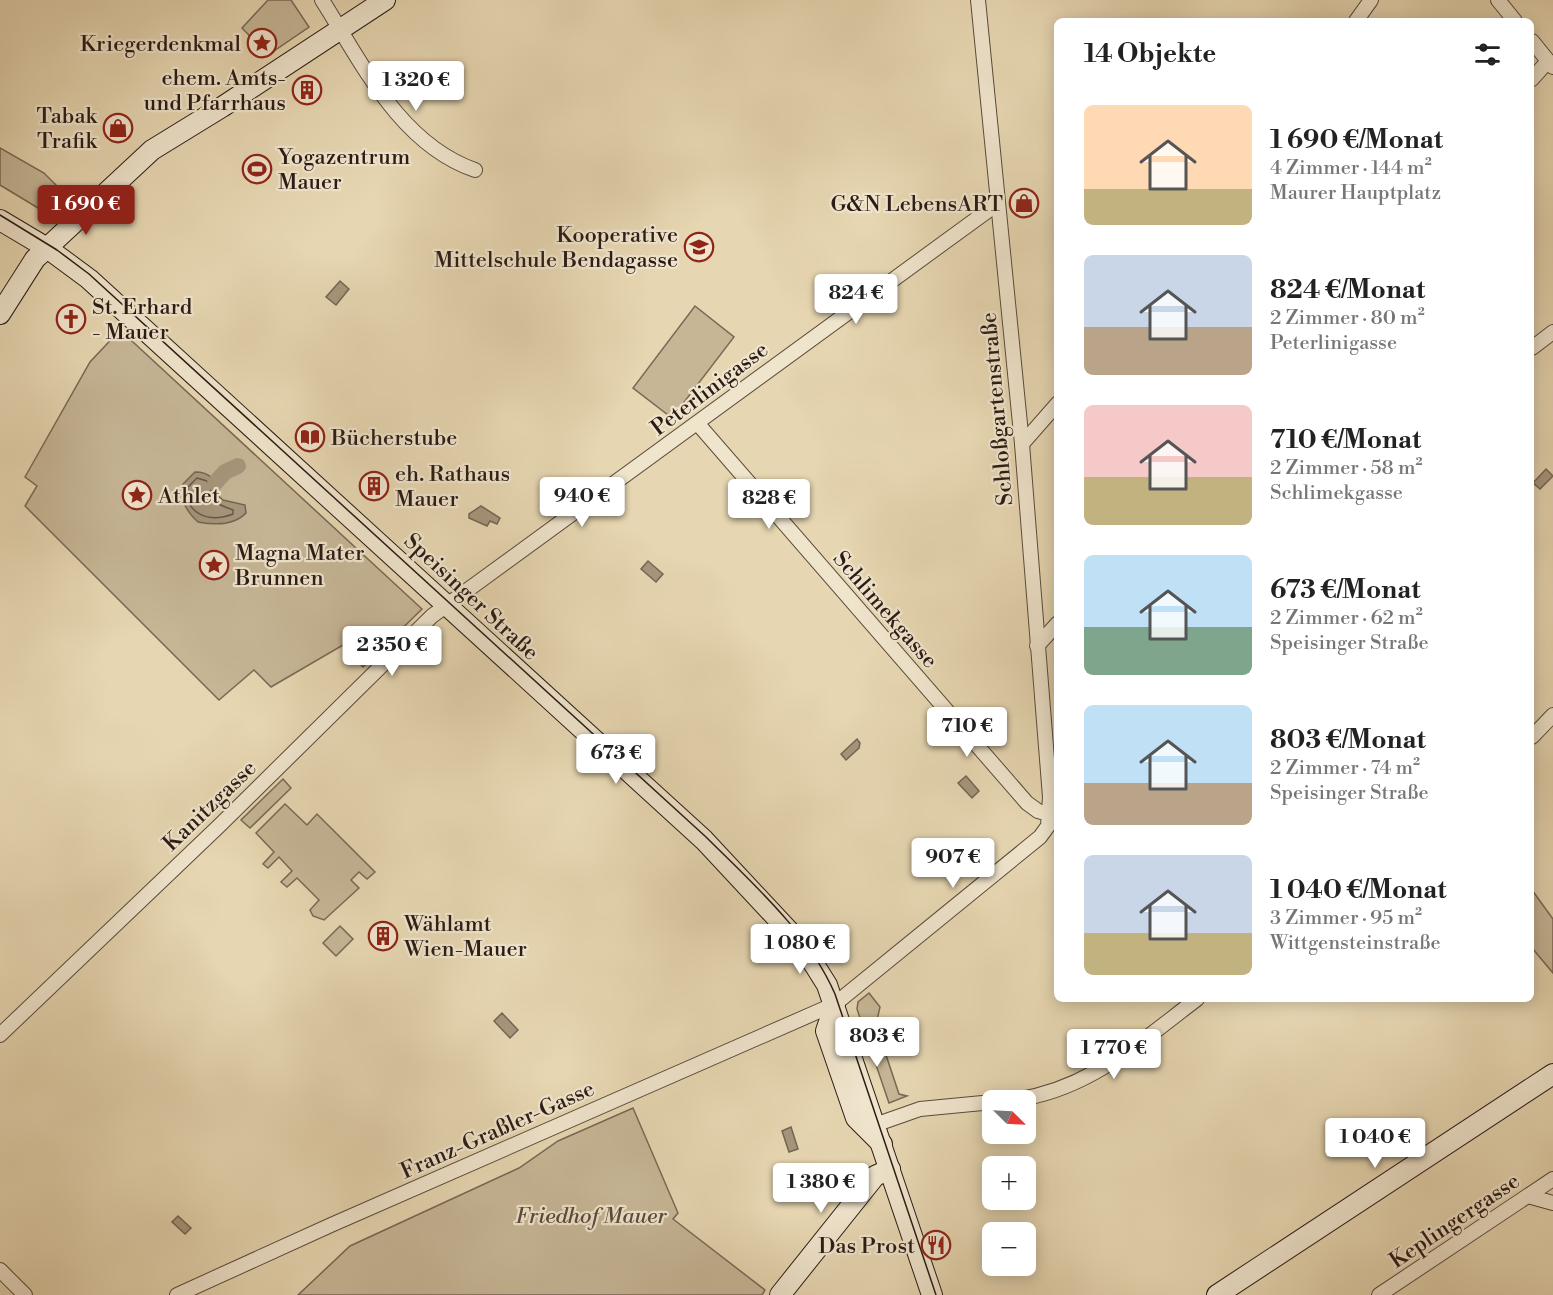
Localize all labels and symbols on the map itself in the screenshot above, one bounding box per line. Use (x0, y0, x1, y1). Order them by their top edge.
place icon: Kriegerdenkmal (246, 27, 278, 59)
place label: Kriegerdenkmal (80, 31, 241, 58)
pin: 1 320 € (361, 61, 471, 112)
place label: ehem. Amts- und Pfarrhaus (144, 65, 286, 117)
building icon: ehem. Amts- und Pfarrhaus (291, 74, 323, 106)
place label: Tabak Trafik (37, 103, 99, 155)
shop icon: Tabak Trafik (102, 112, 134, 144)
place label: Yogazentrum Mauer (277, 144, 410, 196)
sports icon: Yogazentrum Mauer (241, 153, 273, 185)
pin: 1 690 € (31, 185, 141, 236)
shop icon: G&N LebensART (1008, 187, 1040, 219)
place label: G&N LebensART (830, 191, 1003, 218)
place label: Kooperative Mittelschule Bendagasse (434, 222, 678, 274)
school or university icon: Kooperative Mittelschule Bendagasse (683, 231, 715, 263)
pin: 824 € (814, 274, 898, 325)
place label: St. Erhard - Mauer (92, 294, 193, 346)
church icon: St. Erhard - Mauer (55, 303, 87, 335)
street label: Schloßgartenstraße (976, 311, 1019, 507)
street label: Peterlinigasse (646, 336, 774, 442)
library icon: Bücherstube (294, 421, 326, 453)
place label: Bücherstube (330, 425, 457, 452)
place label: eh. Rathaus Mauer (395, 461, 510, 513)
building icon: eh. Rathaus Mauer (358, 470, 390, 502)
pin: 940 € (540, 477, 624, 528)
place icon: Athlet (121, 479, 153, 511)
pin: 828 € (727, 479, 811, 530)
place label: Athlet (157, 483, 220, 510)
street label: Speisinger Straße (398, 528, 544, 666)
place label: Magna Mater Brunnen (234, 540, 365, 592)
street label: Schlimekgasse (827, 546, 943, 674)
place icon: Magna Mater Brunnen (198, 549, 230, 581)
pin: 2 350 € (337, 626, 447, 677)
pin: 710 € (925, 707, 1009, 758)
pin: 673 € (574, 734, 658, 785)
street label: Kanitzgasse (158, 755, 262, 857)
pin: 907 € (911, 838, 995, 889)
place label: Wählamt Wien-Mauer (403, 911, 527, 963)
building icon: Wählamt Wien-Mauer (367, 920, 399, 952)
pin: 1 080 € (745, 924, 855, 975)
pin: 803 € (835, 1017, 919, 1068)
pin: 1 770 € (1059, 1029, 1169, 1080)
street label: Franz-Graßler-Gasse (396, 1075, 599, 1185)
north arrow (982, 1090, 1036, 1144)
pin: 1 040 € (1320, 1118, 1430, 1169)
pin: 1 380 € (766, 1163, 876, 1214)
street label: Keplingergasse (1385, 1168, 1525, 1275)
park label: Friedhof Mauer (515, 1203, 667, 1230)
restaurant icon: Das Prost (920, 1229, 952, 1261)
place label: Das Prost (818, 1233, 915, 1260)

